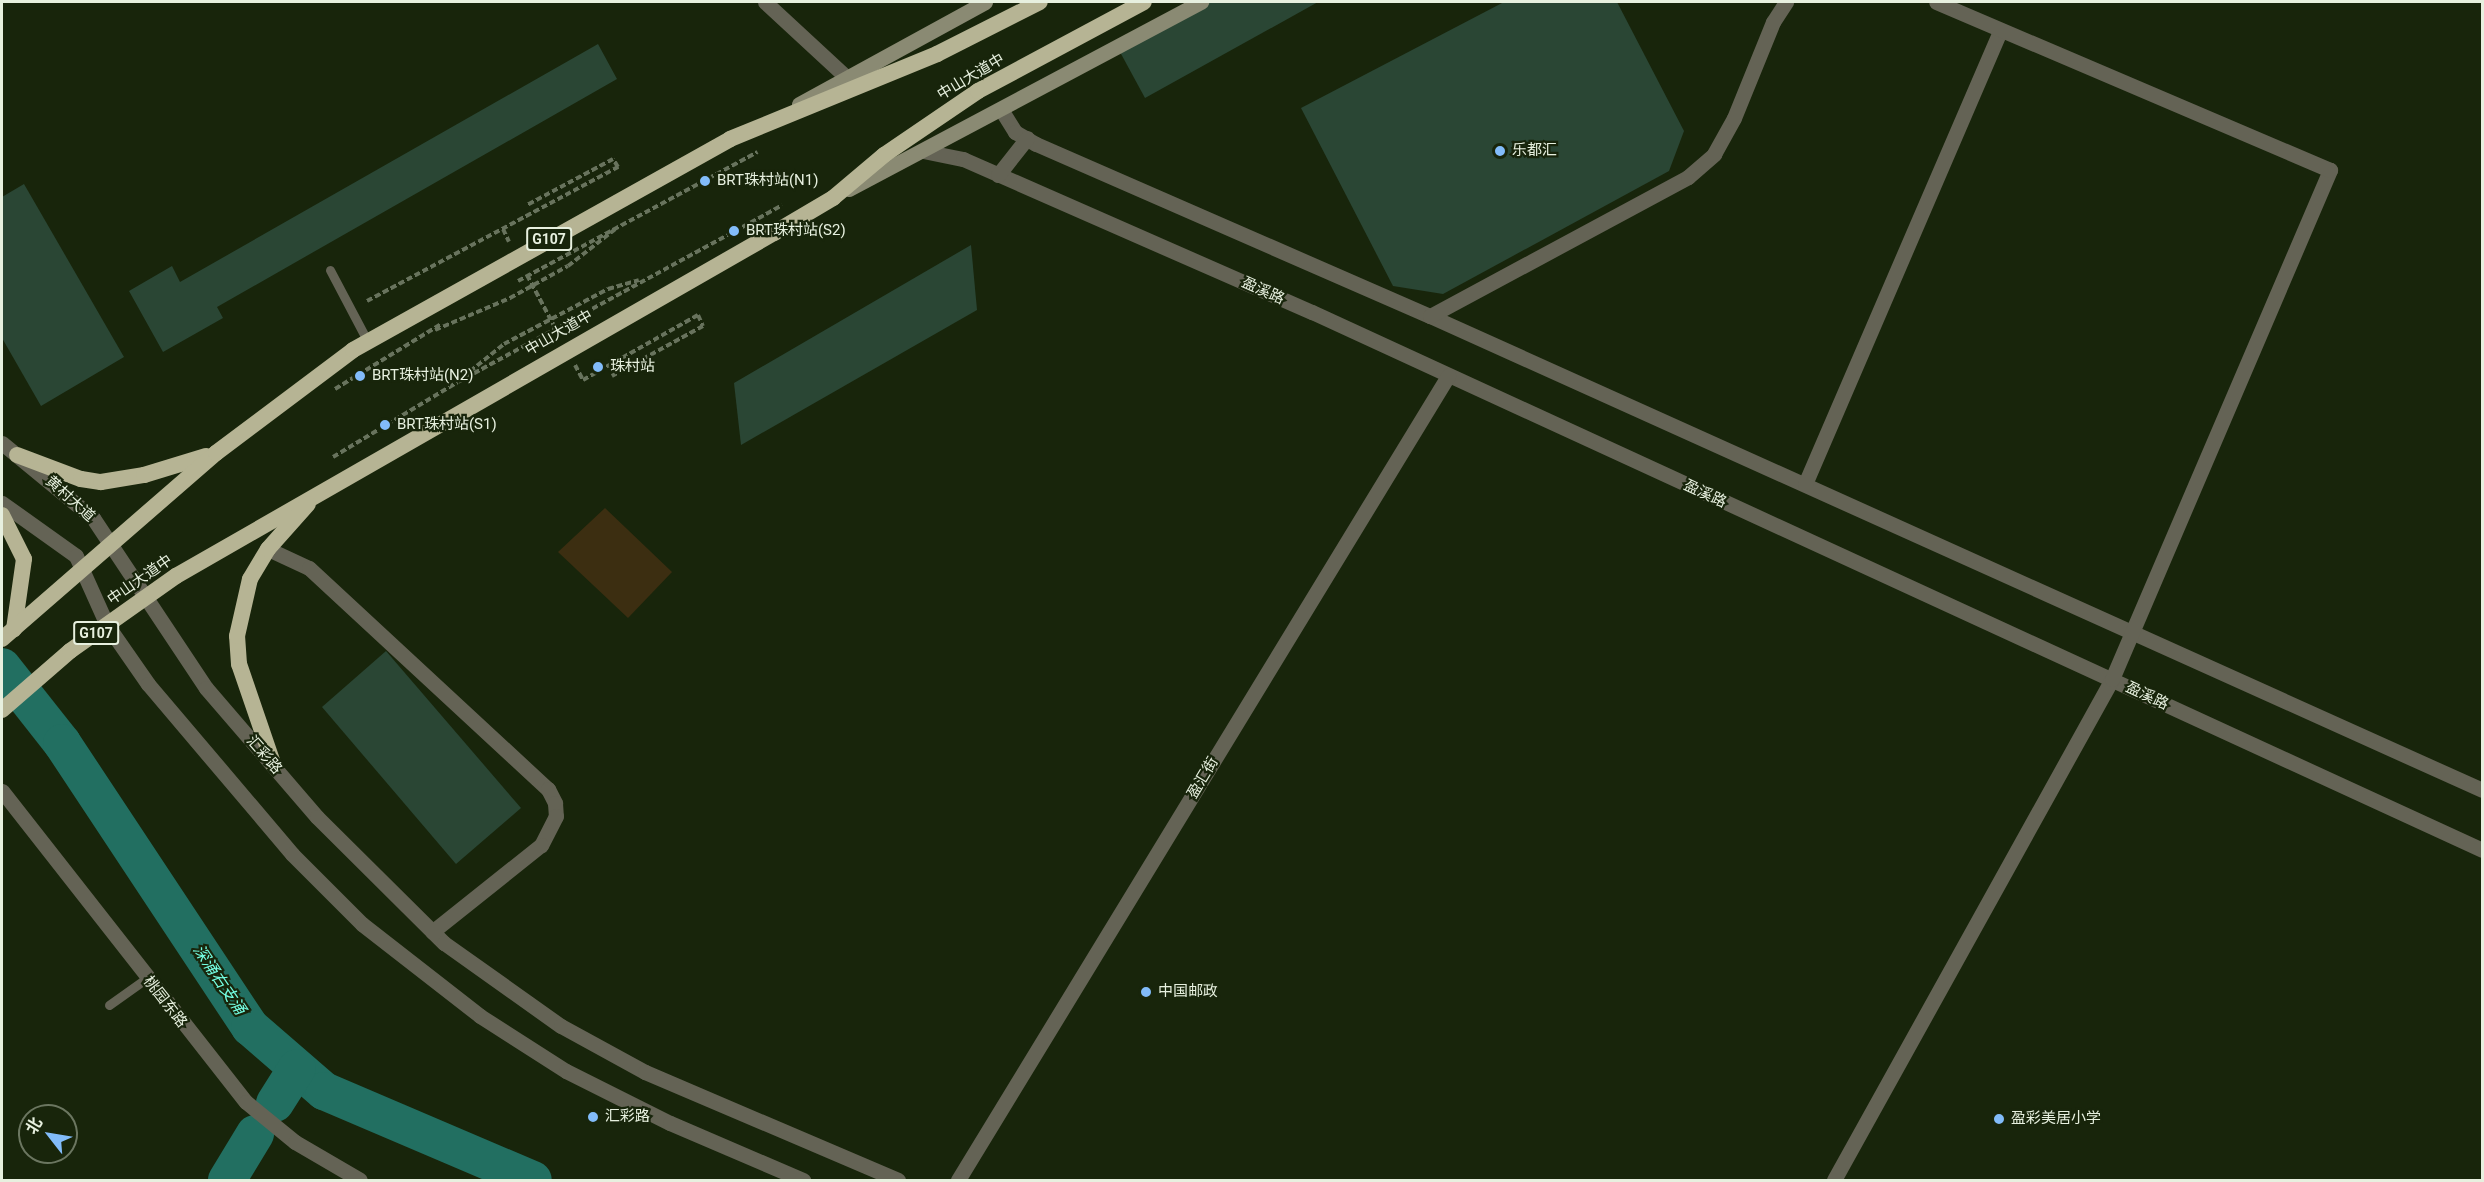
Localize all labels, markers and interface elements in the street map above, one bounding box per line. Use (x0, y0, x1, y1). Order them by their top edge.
street label: 中山大道中 (934, 50, 1008, 104)
place label: 乐都汇 (1512, 142, 1557, 160)
marker: 乐都汇 (1493, 144, 1507, 158)
place label: BRT珠村站(N1) (717, 172, 818, 190)
marker: BRT珠村站(N1) (698, 174, 712, 188)
place label: BRT珠村站(S2) (746, 222, 846, 240)
marker: BRT珠村站(S2) (727, 224, 741, 238)
road number: G107 (525, 228, 573, 250)
street label: 盈溪路 (1239, 274, 1287, 308)
street label: 中山大道中 (522, 306, 596, 360)
place label: 珠村站 (610, 358, 655, 376)
marker: 珠村站 (591, 360, 605, 374)
place label: BRT珠村站(N2) (372, 367, 473, 385)
marker: BRT珠村站(N2) (353, 369, 367, 383)
place label: BRT珠村站(S1) (397, 416, 497, 434)
marker: BRT珠村站(S1) (378, 418, 392, 432)
street label: 黄村大道 (42, 472, 98, 526)
street label: 盈溪路 (1681, 476, 1729, 512)
street label: 中山大道中 (104, 551, 176, 609)
road number: G107 (72, 622, 120, 644)
street label: 盈溪路 (2123, 678, 2171, 714)
street label: 汇彩路 (242, 732, 286, 778)
street label: 盈汇街 (1184, 754, 1222, 802)
water label: 深涌右支涌 (189, 941, 249, 1019)
street label: 桃园东路 (139, 973, 191, 1031)
place label: 中国邮政 (1158, 983, 1218, 1001)
marker: 中国邮政 (1139, 985, 1153, 999)
north arrow (18, 1104, 78, 1164)
place label: 汇彩路 (605, 1108, 650, 1126)
marker: 汇彩路 (586, 1110, 600, 1124)
place label: 盈彩美居小学 (2011, 1110, 2101, 1128)
marker: 盈彩美居小学 (1992, 1112, 2006, 1126)
text: 北 (22, 1114, 46, 1137)

